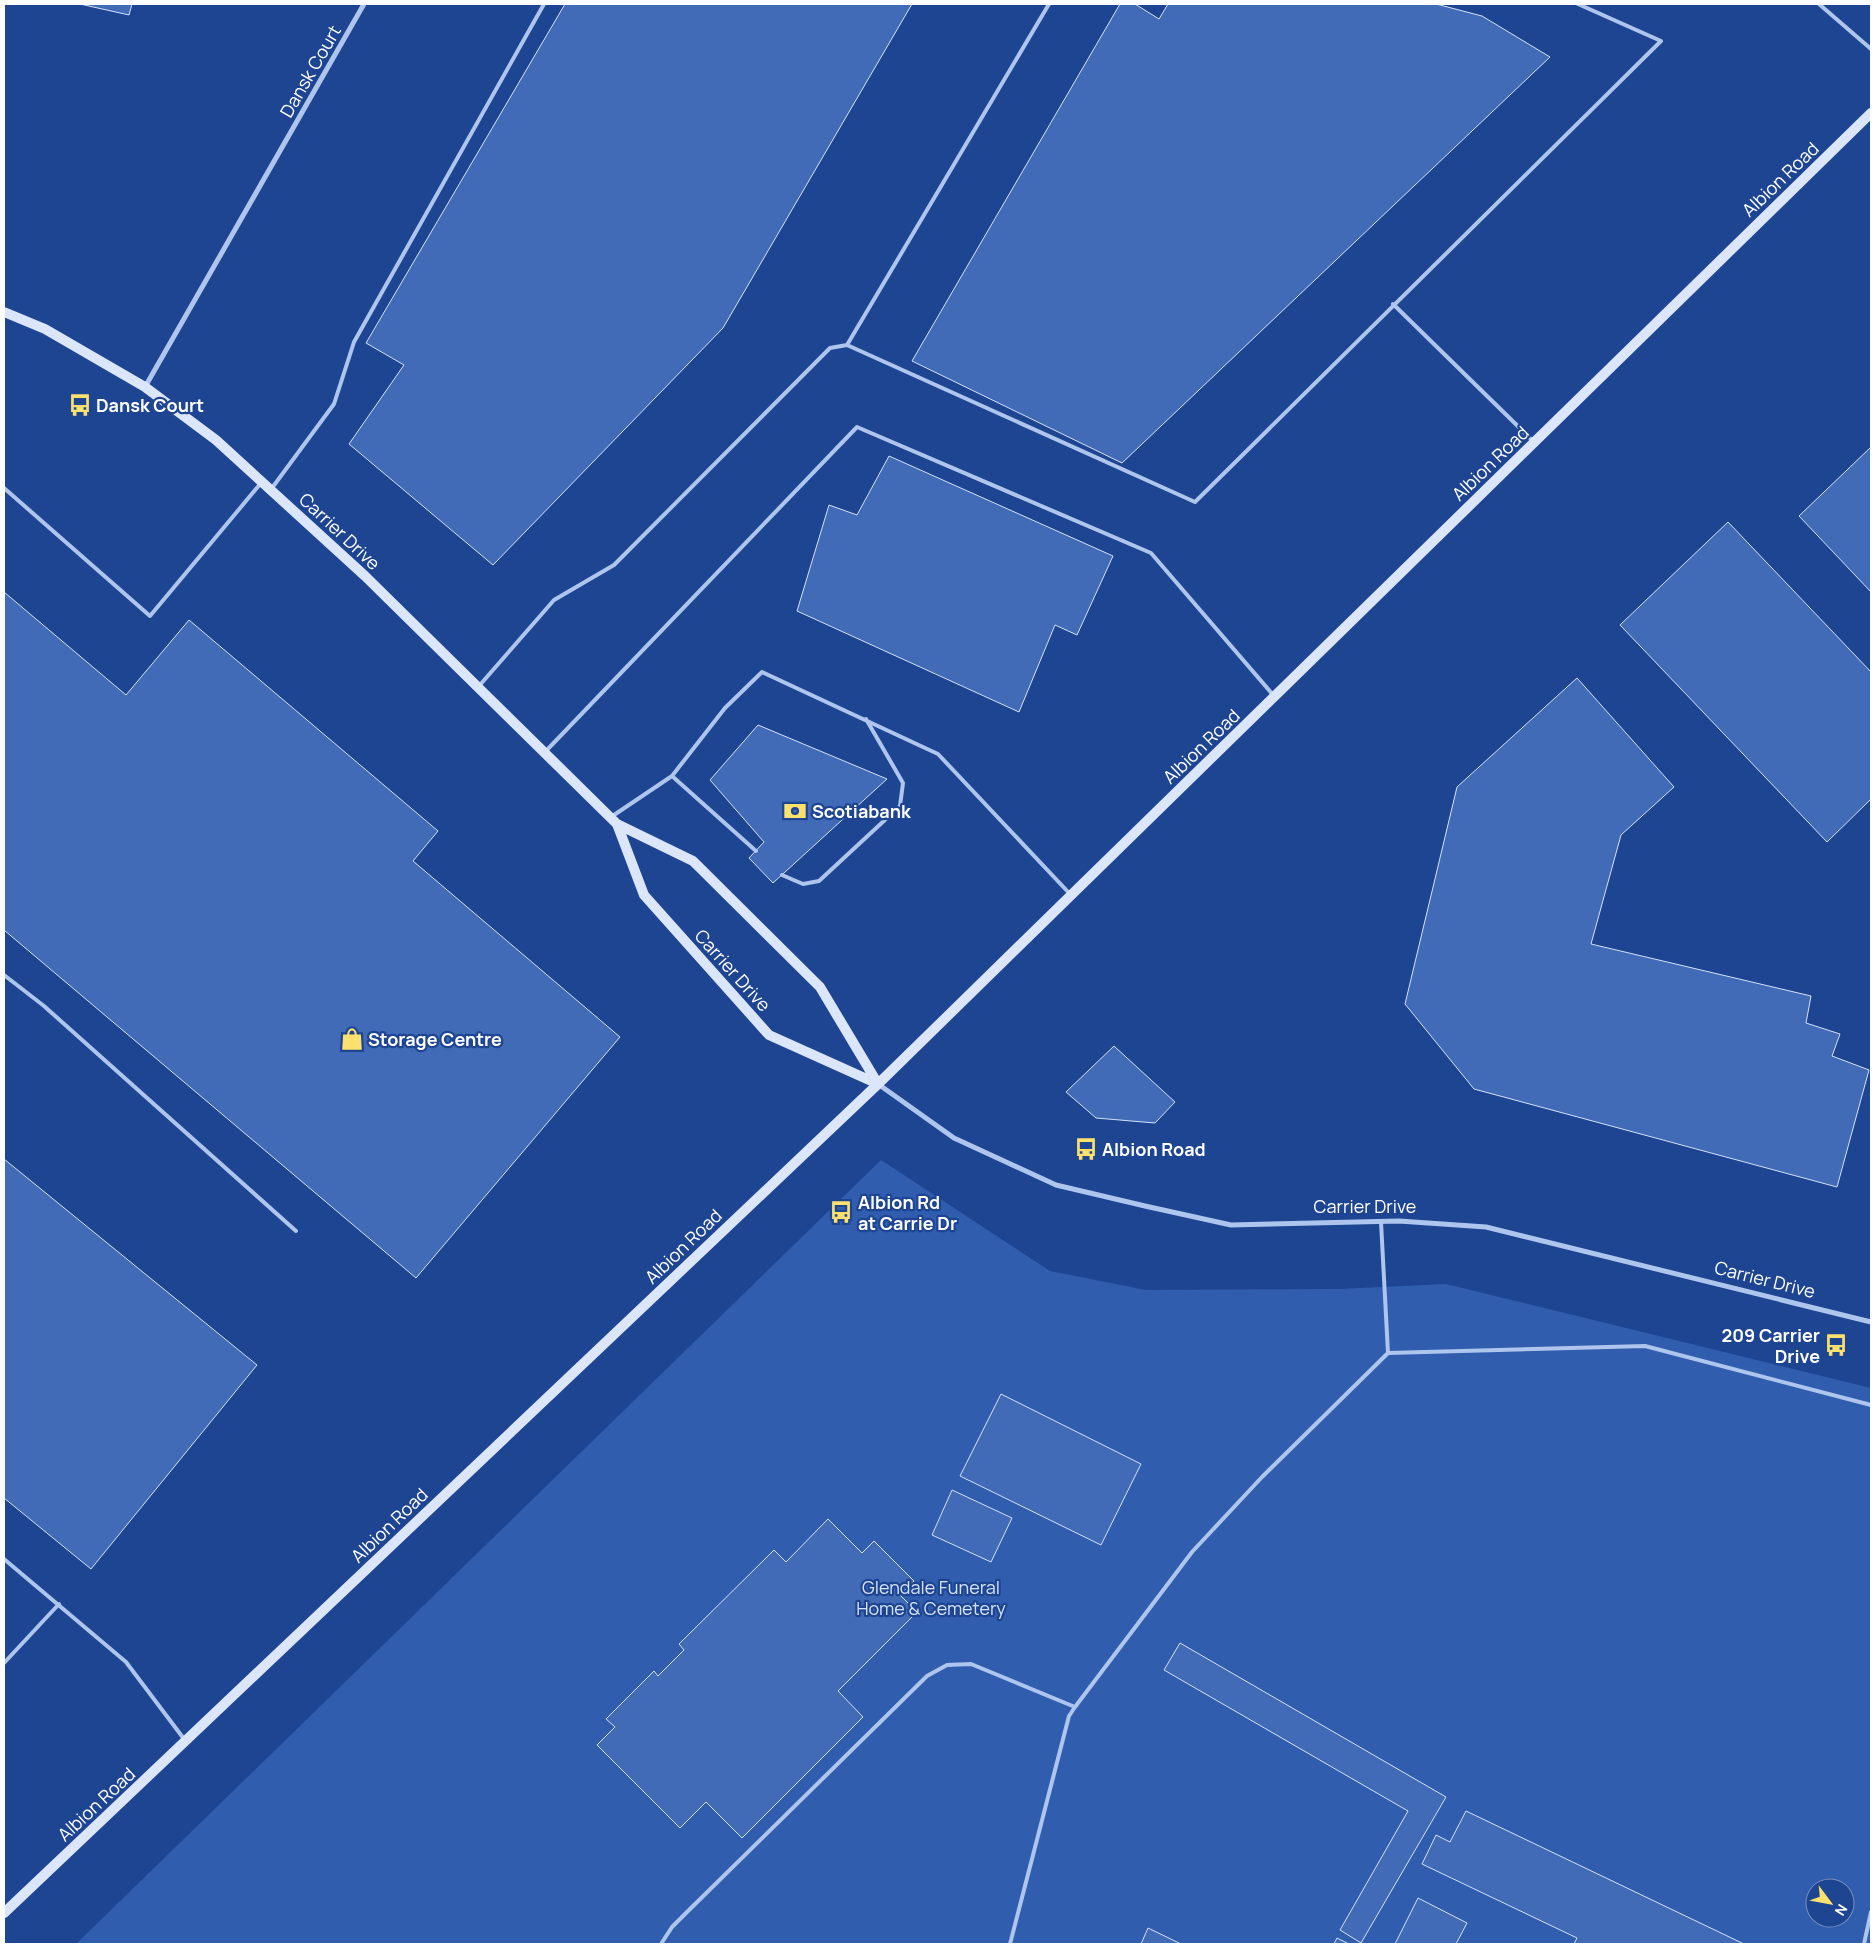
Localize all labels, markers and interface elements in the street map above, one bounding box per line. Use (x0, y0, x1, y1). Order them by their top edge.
street label: Dansk Court (274, 21, 346, 121)
street label: Albion Road (1736, 136, 1824, 222)
bus stop icon: Dansk Court (67, 392, 93, 418)
place label: Dansk Court (96, 393, 204, 417)
street label: Albion Road (1446, 420, 1534, 506)
street label: Carrier Drive (294, 487, 386, 575)
street label: Albion Road (1157, 703, 1245, 789)
bank icon: Scotiabank (782, 798, 808, 824)
place label: Scotiabank (812, 799, 912, 823)
street label: Carrier Drive (690, 924, 776, 1016)
shop icon: Storage Centre (339, 1026, 365, 1052)
place label: Storage Centre (368, 1027, 502, 1051)
bus stop icon: Albion Road (1073, 1136, 1099, 1162)
place label: Albion Road (1102, 1137, 1206, 1161)
place label: Albion Rd at Carrie Dr (858, 1190, 957, 1235)
street label: Carrier Drive (1314, 1194, 1416, 1218)
bus stop icon: Albion Rd at Carrie Dr (828, 1199, 854, 1225)
street label: Albion Road (639, 1203, 727, 1289)
street label: Carrier Drive (1712, 1255, 1818, 1303)
place label: 209 Carrier Drive (1722, 1323, 1820, 1368)
bus stop icon: 209 Carrier Drive (1823, 1332, 1849, 1358)
street label: Albion Road (345, 1482, 433, 1568)
park label: Glendale Funeral Home & Cemetery (856, 1575, 1006, 1620)
street label: Albion Road (52, 1762, 140, 1846)
north arrow (1805, 1878, 1855, 1928)
text: N (1831, 1901, 1852, 1919)

